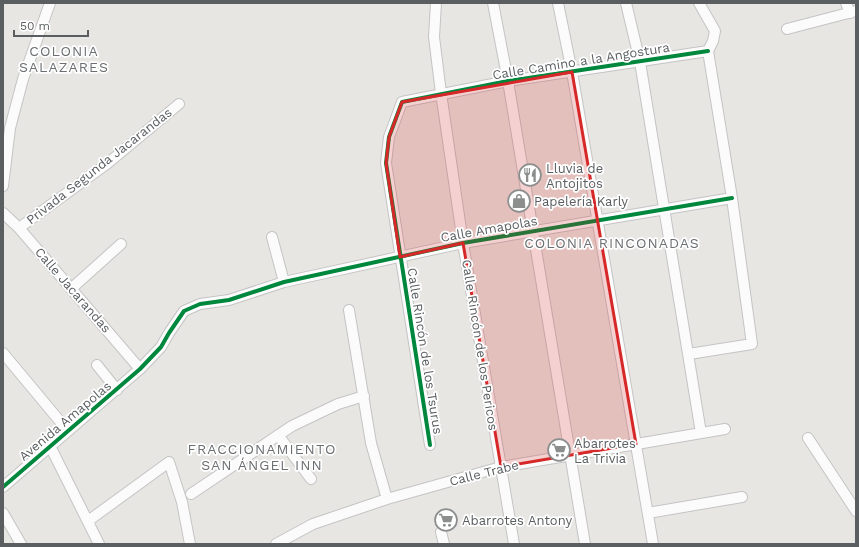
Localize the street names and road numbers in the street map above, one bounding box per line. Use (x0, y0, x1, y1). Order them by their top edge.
street label: Calle Camino a la Angostura (491, 39, 671, 82)
street label: Privada Segunda Jacarandas (23, 104, 175, 227)
street label: Calle Amapolas (439, 213, 539, 245)
street label: Calle Jacarandas (32, 244, 114, 336)
street label: Calle Rincón de los Pericos (459, 258, 501, 432)
street label: Calle Rincón de los Tsurus (404, 267, 446, 435)
street label: Avenida Amapolas (16, 378, 114, 464)
street label: Calle Trabe (448, 457, 520, 489)

